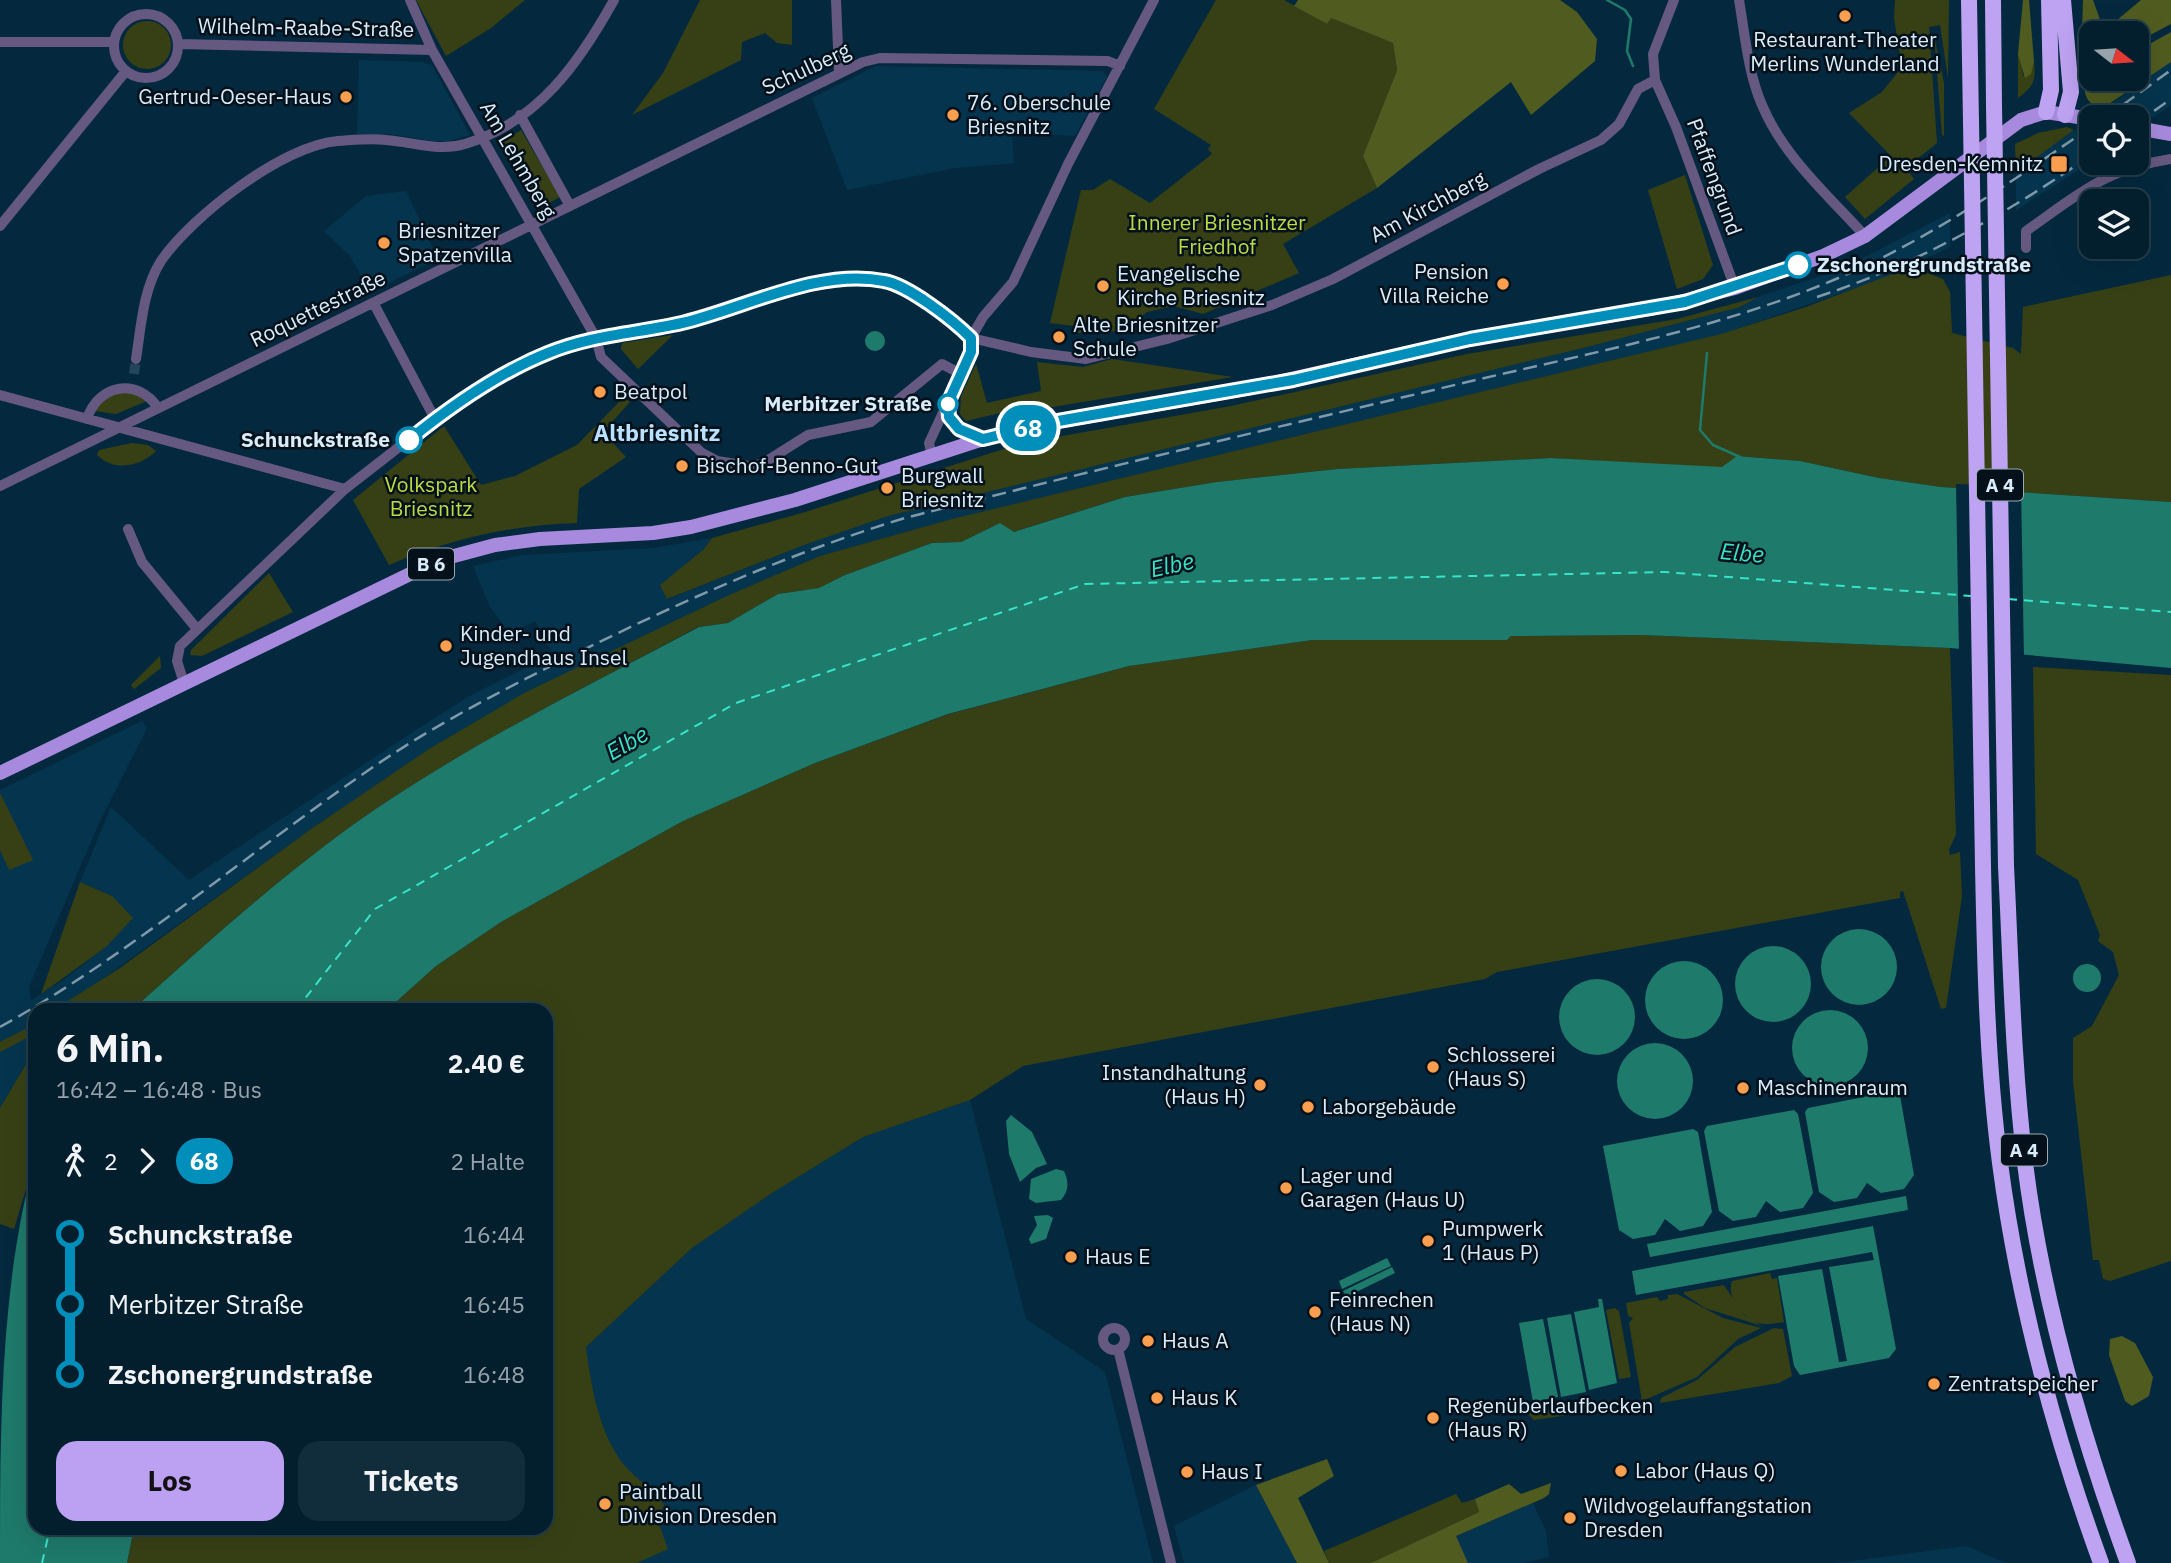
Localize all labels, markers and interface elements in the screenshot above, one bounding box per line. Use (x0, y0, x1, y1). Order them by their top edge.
marker: Restaurant-Theater Merlins Wunderland (1837, 8, 1853, 24)
street label: Wilhelm-Raabe-Straße (198, 11, 414, 43)
north arrow (2079, 21, 2149, 91)
map controls (2079, 21, 2149, 259)
place label: Restaurant-Theater Merlins Wunderland (1750, 25, 1940, 77)
street label: Schulberg (757, 35, 854, 101)
place label: Gertrud-Oeser-Haus (138, 82, 332, 110)
place label: 76. Oberschule Briesnitz (967, 88, 1111, 140)
marker: Gertrud-Oeser-Haus (338, 89, 354, 105)
street label: Am Lehmberg (474, 96, 564, 223)
button: locate (2079, 105, 2149, 175)
marker: 76. Oberschule Briesnitz (945, 107, 961, 123)
street label: Pfaffengrund (1681, 114, 1749, 239)
place label: Dresden-Kemnitz (1879, 149, 2043, 177)
marker: Dresden-Kemnitz (2049, 154, 2069, 174)
street label: Am Kirchberg (1365, 164, 1490, 248)
button: layers (2079, 189, 2149, 259)
park label: Innerer Briesnitzer Friedhof (1128, 208, 1306, 260)
place label: Briesnitzer Spatzenvilla (398, 216, 512, 268)
marker: Briesnitzer Spatzenvilla (376, 235, 392, 251)
place label: Zschonergrundstraße (1817, 250, 2031, 278)
marker: Zschonergrundstraße (1785, 252, 1811, 278)
place label: Pension Villa Reiche (1380, 257, 1489, 309)
place label: Evangelische Kirche Briesnitz (1117, 259, 1265, 311)
street label: Roquettestraße (245, 263, 390, 353)
marker: Pension Villa Reiche (1495, 276, 1511, 292)
marker: Evangelische Kirche Briesnitz (1095, 278, 1111, 294)
place label: Alte Briesnitzer Schule (1073, 310, 1218, 362)
marker: Alte Briesnitzer Schule (1051, 329, 1067, 345)
place label: Beatpol (614, 377, 688, 405)
marker: Beatpol (592, 384, 608, 400)
place label: Merbitzer Straße (764, 389, 932, 417)
marker: Merbitzer Straße (938, 394, 958, 414)
line badge: 68 (996, 405, 1060, 451)
text: 68 (1014, 412, 1042, 444)
district label: Altbriesnitz (594, 417, 720, 447)
place label: Schunckstraße (241, 425, 390, 453)
marker: Schunckstraße (396, 427, 422, 453)
place label: Bischof-Benno-Gut (696, 451, 878, 479)
marker: Bischof-Benno-Gut (674, 458, 690, 474)
place label: Burgwall Briesnitz (901, 461, 984, 513)
park label: Volkspark Briesnitz (385, 470, 477, 522)
road number: A 4 (1977, 470, 2023, 500)
marker: Burgwall Briesnitz (879, 480, 895, 496)
water label: Elbe (1719, 535, 1766, 569)
water label: Elbe (1147, 545, 1197, 583)
road number: B 6 (408, 548, 454, 580)
place label: Kinder- und Jugendhaus Insel (460, 619, 628, 671)
marker: Kinder- und Jugendhaus Insel (438, 638, 454, 654)
water label: Elbe (600, 718, 653, 766)
text: 6 Min. (56, 1023, 164, 1072)
place label: Schlosserei (Haus S) (1447, 1040, 1555, 1092)
text: 2.40 € (448, 1046, 525, 1080)
place label: Instandhaltung (Haus H) (1102, 1058, 1246, 1110)
marker: Schlosserei (Haus S) (1425, 1059, 1441, 1075)
place label: Maschinenraum (1757, 1073, 1908, 1101)
text: 16:42 – 16:48 · Bus (56, 1074, 262, 1104)
marker: Instandhaltung (Haus H) (1252, 1077, 1268, 1093)
marker: Maschinenraum (1735, 1080, 1751, 1096)
place label: Laborgebäude (1322, 1092, 1456, 1120)
marker: Laborgebäude (1300, 1099, 1316, 1115)
road number: A 4 (2001, 1134, 2047, 1166)
icon: walk (56, 1142, 94, 1180)
icon: forward (128, 1142, 166, 1180)
text: 68 (190, 1145, 219, 1177)
text: 2 (104, 1146, 118, 1176)
text: 2 Halte (450, 1146, 525, 1176)
place label: Lager und Garagen (Haus U) (1300, 1161, 1466, 1213)
marker: Lager und Garagen (Haus U) (1278, 1180, 1294, 1196)
place label: Pumpwerk 1 (Haus P) (1442, 1214, 1543, 1266)
text: Schunckstraße (108, 1217, 293, 1251)
text: 16:44 (463, 1219, 525, 1249)
marker: Pumpwerk 1 (Haus P) (1420, 1233, 1436, 1249)
place label: Haus E (1085, 1242, 1150, 1270)
marker: Haus E (1063, 1249, 1079, 1265)
place label: Feinrechen (Haus N) (1329, 1285, 1434, 1337)
text: Merbitzer Straße (108, 1287, 304, 1321)
text: 16:45 (463, 1289, 525, 1319)
marker: Feinrechen (Haus N) (1307, 1304, 1323, 1320)
place label: Haus A (1162, 1326, 1229, 1354)
marker: Haus A (1140, 1333, 1156, 1349)
text: Zschonergrundstraße (108, 1357, 373, 1391)
text: 16:48 (463, 1359, 525, 1389)
place label: Zentratspeicher (1948, 1369, 2098, 1397)
marker: Zentratspeicher (1926, 1376, 1942, 1392)
place label: Haus K (1171, 1383, 1238, 1411)
marker: Haus K (1149, 1390, 1165, 1406)
place label: Regenüberlaufbecken (Haus R) (1447, 1391, 1654, 1443)
marker: Regenüberlaufbecken (Haus R) (1425, 1410, 1441, 1426)
button: Los (56, 1441, 284, 1521)
button: Tickets (298, 1441, 525, 1521)
place label: Labor (Haus Q) (1635, 1456, 1775, 1484)
place label: Haus I (1201, 1457, 1263, 1485)
marker: Labor (Haus Q) (1613, 1463, 1629, 1479)
marker: Haus I (1179, 1464, 1195, 1480)
place label: Paintball Division Dresden (619, 1477, 777, 1529)
place label: Wildvogelauffangstation Dresden (1584, 1491, 1812, 1543)
marker: Paintball Division Dresden (597, 1496, 613, 1512)
marker: Wildvogelauffangstation Dresden (1562, 1510, 1578, 1526)

